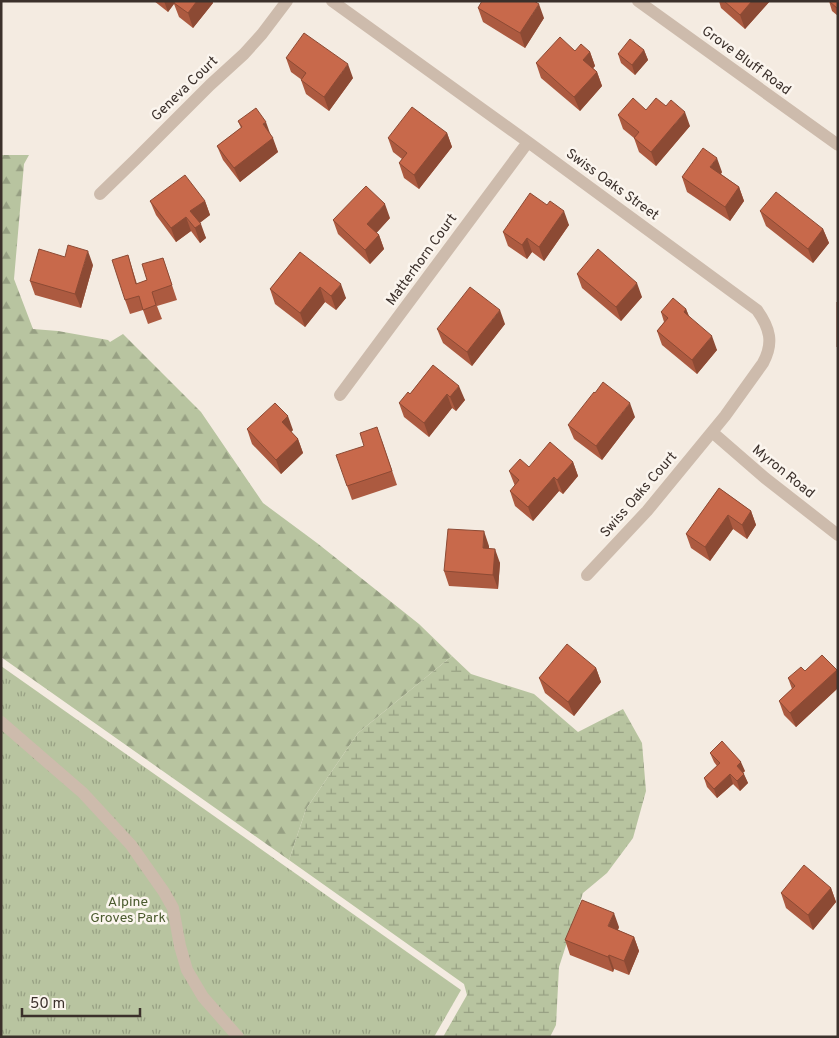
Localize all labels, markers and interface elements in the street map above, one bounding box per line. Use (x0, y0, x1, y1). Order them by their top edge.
street label: Grove Bluff Road (698, 23, 794, 99)
street label: Geneva Court (148, 53, 222, 125)
street label: Swiss Oaks Street (562, 146, 662, 224)
street label: Matterhorn Court (383, 211, 461, 309)
street label: Myron Road (748, 442, 818, 502)
street label: Swiss Oaks Court (597, 449, 681, 541)
park label: Alpine Groves Park (90, 894, 166, 927)
scale bar (22, 986, 140, 1018)
text: 50 m (30, 995, 65, 1014)

